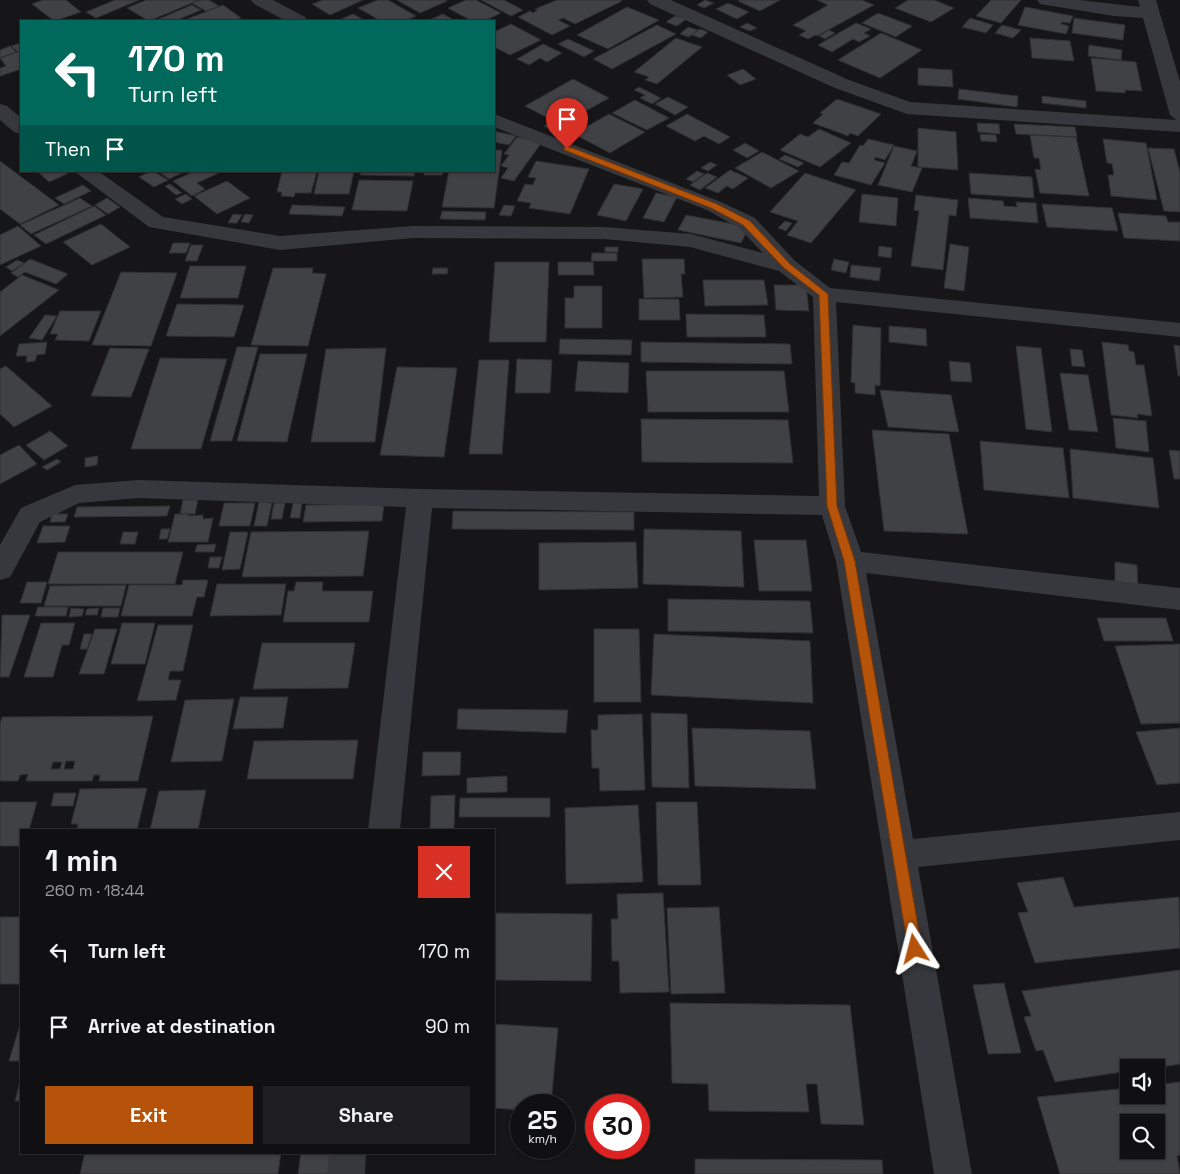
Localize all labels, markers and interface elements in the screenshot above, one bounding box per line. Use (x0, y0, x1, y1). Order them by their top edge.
text: 170 m (128, 37, 225, 81)
icon: left (45, 40, 110, 105)
text: Turn left (128, 80, 218, 108)
pin (546, 98, 588, 149)
icon: arrive (553, 105, 581, 133)
icon: arrive (101, 135, 129, 163)
text: Then (45, 137, 91, 162)
text: 1 min (45, 841, 118, 880)
button: close (418, 846, 470, 898)
text: 260 m · 18:44 (45, 880, 145, 901)
position arrow (888, 922, 940, 974)
icon: left (45, 938, 73, 966)
text: Turn left (88, 939, 166, 964)
text: 170 m (418, 939, 470, 964)
icon: arrive (45, 1013, 73, 1041)
text: Arrive at destination (88, 1014, 276, 1039)
text: 90 m (425, 1014, 470, 1039)
map controls (1120, 1059, 1165, 1159)
button: sound (1120, 1059, 1165, 1104)
button: Exit (45, 1086, 253, 1144)
button: Share (263, 1086, 470, 1144)
speed limit sign: 30 (585, 1094, 650, 1159)
text: 25 (528, 1104, 557, 1136)
button: search (1120, 1114, 1165, 1159)
text: km/h (528, 1131, 557, 1147)

